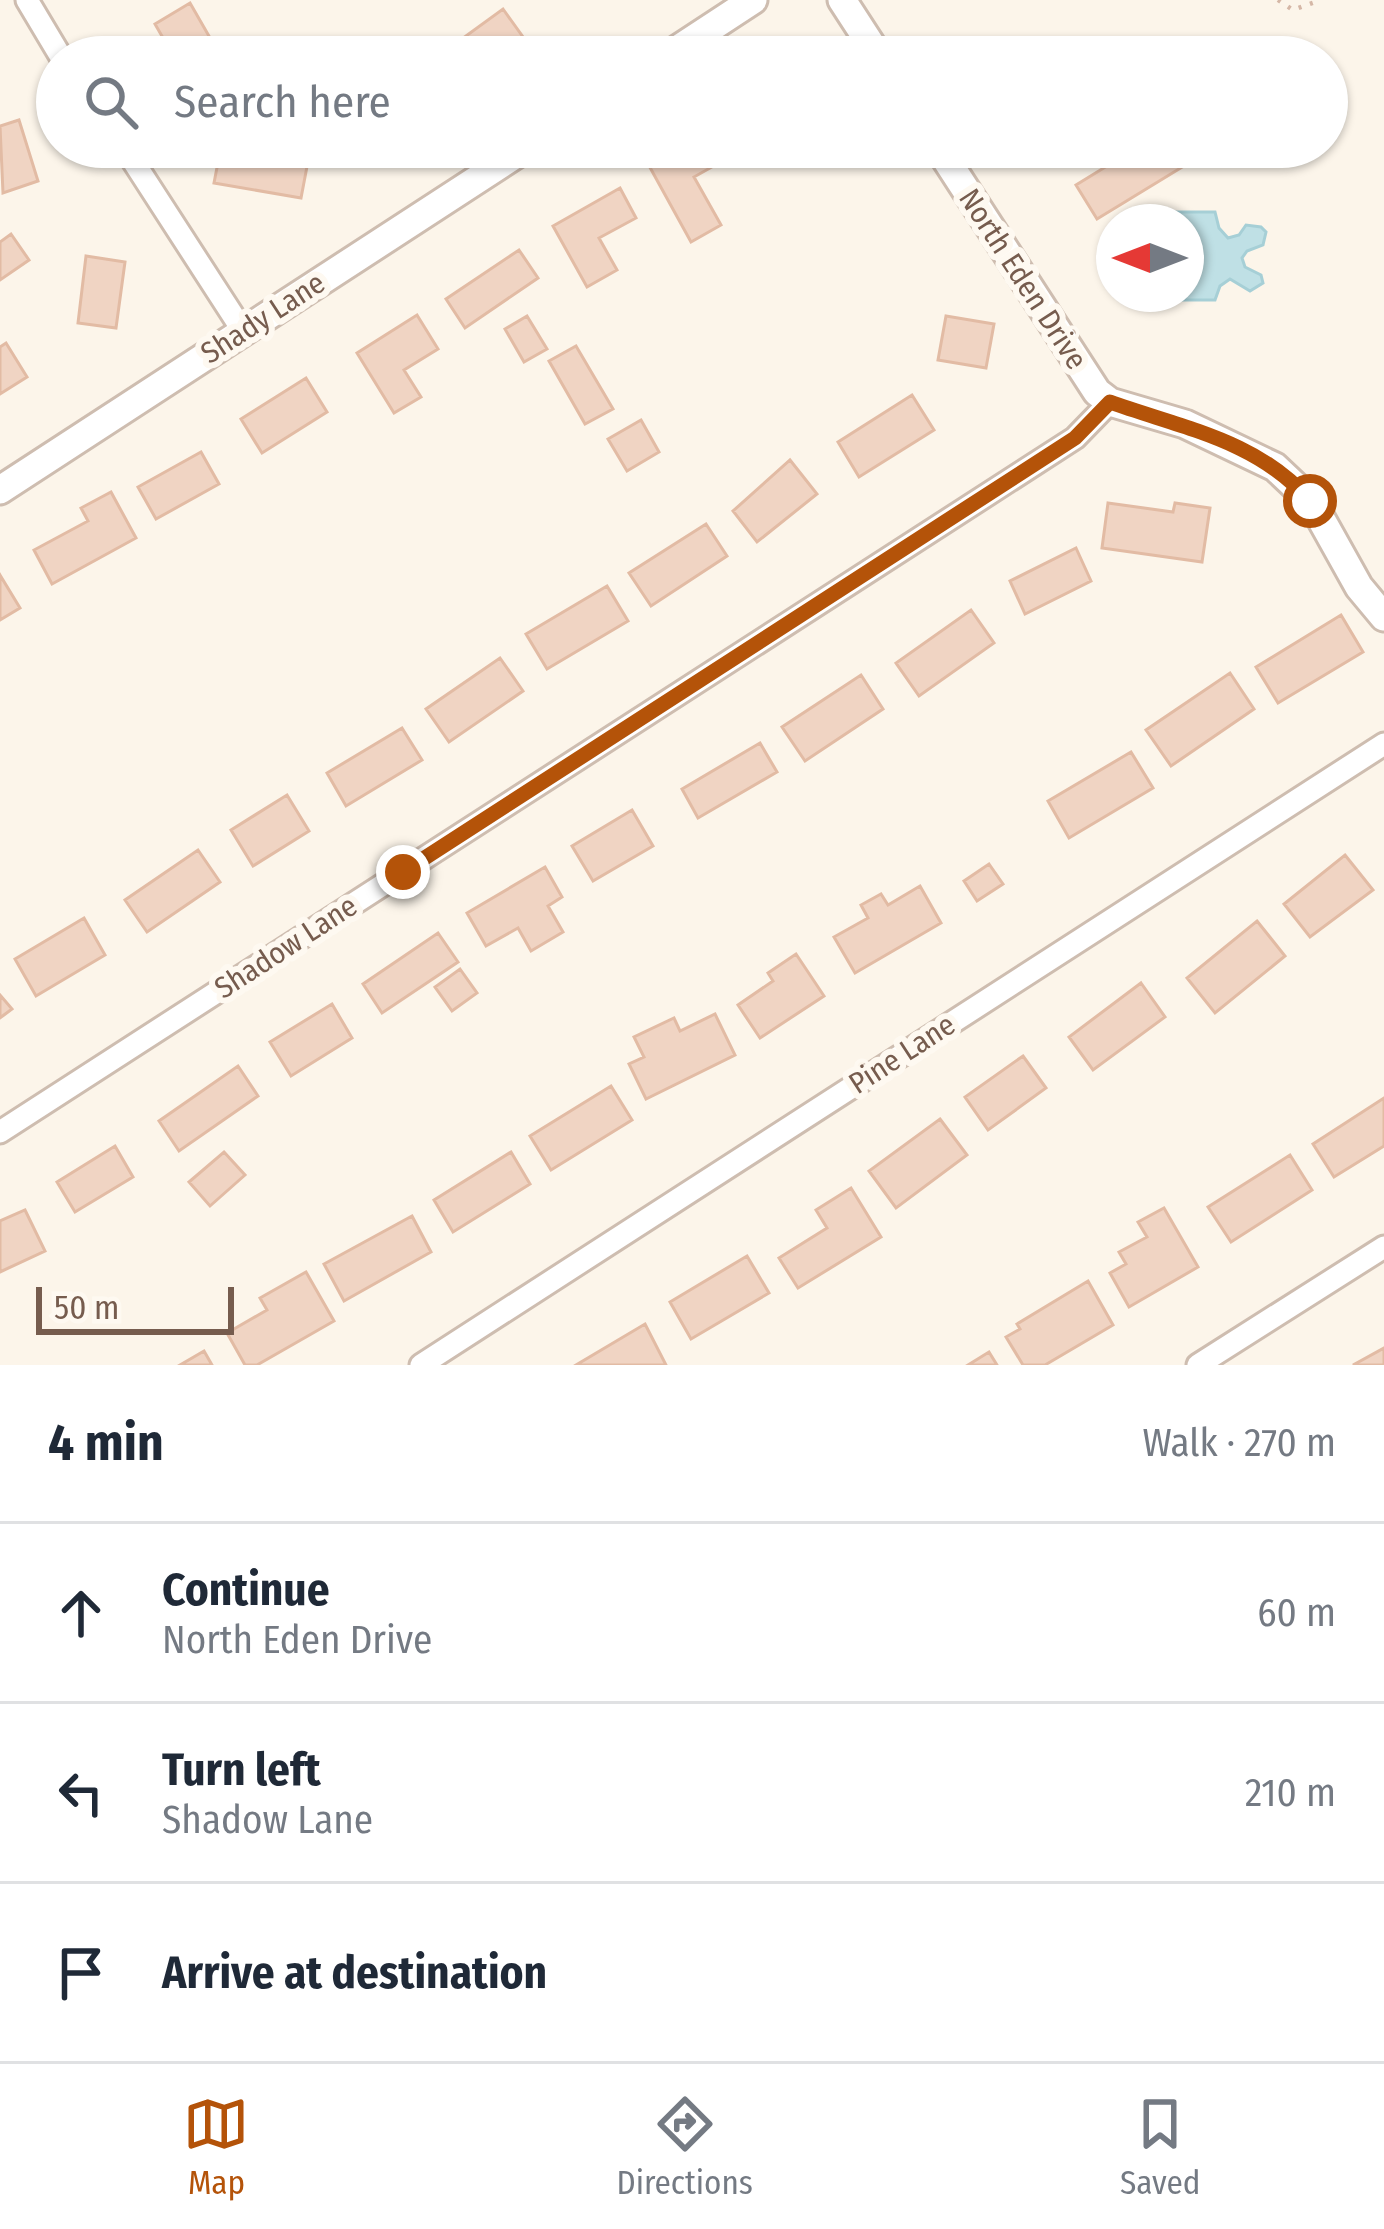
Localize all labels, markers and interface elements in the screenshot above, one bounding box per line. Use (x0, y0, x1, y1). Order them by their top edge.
search box (36, 36, 1348, 168)
icon: search (78, 69, 144, 135)
text: Search here (174, 75, 391, 129)
street label: North Eden Drive (951, 182, 1095, 376)
north arrow (1096, 204, 1204, 312)
street label: Shady Lane (194, 265, 332, 371)
route start (1283, 474, 1337, 528)
route end (376, 845, 430, 899)
street label: Shadow Lane (208, 888, 364, 1006)
street label: Pine Lane (842, 1006, 962, 1102)
scale bar (36, 1281, 234, 1334)
text: 50 m (54, 1288, 119, 1328)
text: 4 min (48, 1412, 164, 1474)
text: Walk · 270 m (1142, 1420, 1336, 1466)
text: Continue (162, 1563, 330, 1617)
icon: ahead (48, 1580, 114, 1646)
text: 60 m (1257, 1590, 1336, 1636)
text: North Eden Drive (162, 1617, 432, 1663)
text: Turn left (162, 1743, 321, 1797)
icon: left (48, 1760, 114, 1826)
text: 210 m (1245, 1770, 1336, 1816)
text: Shadow Lane (162, 1797, 373, 1843)
icon: arrive (48, 1940, 114, 2006)
text: Arrive at destination (162, 1946, 547, 2000)
tab: Map (183, 2091, 249, 2203)
tab: Directions (616, 2091, 753, 2203)
tab: Saved (1120, 2091, 1200, 2203)

